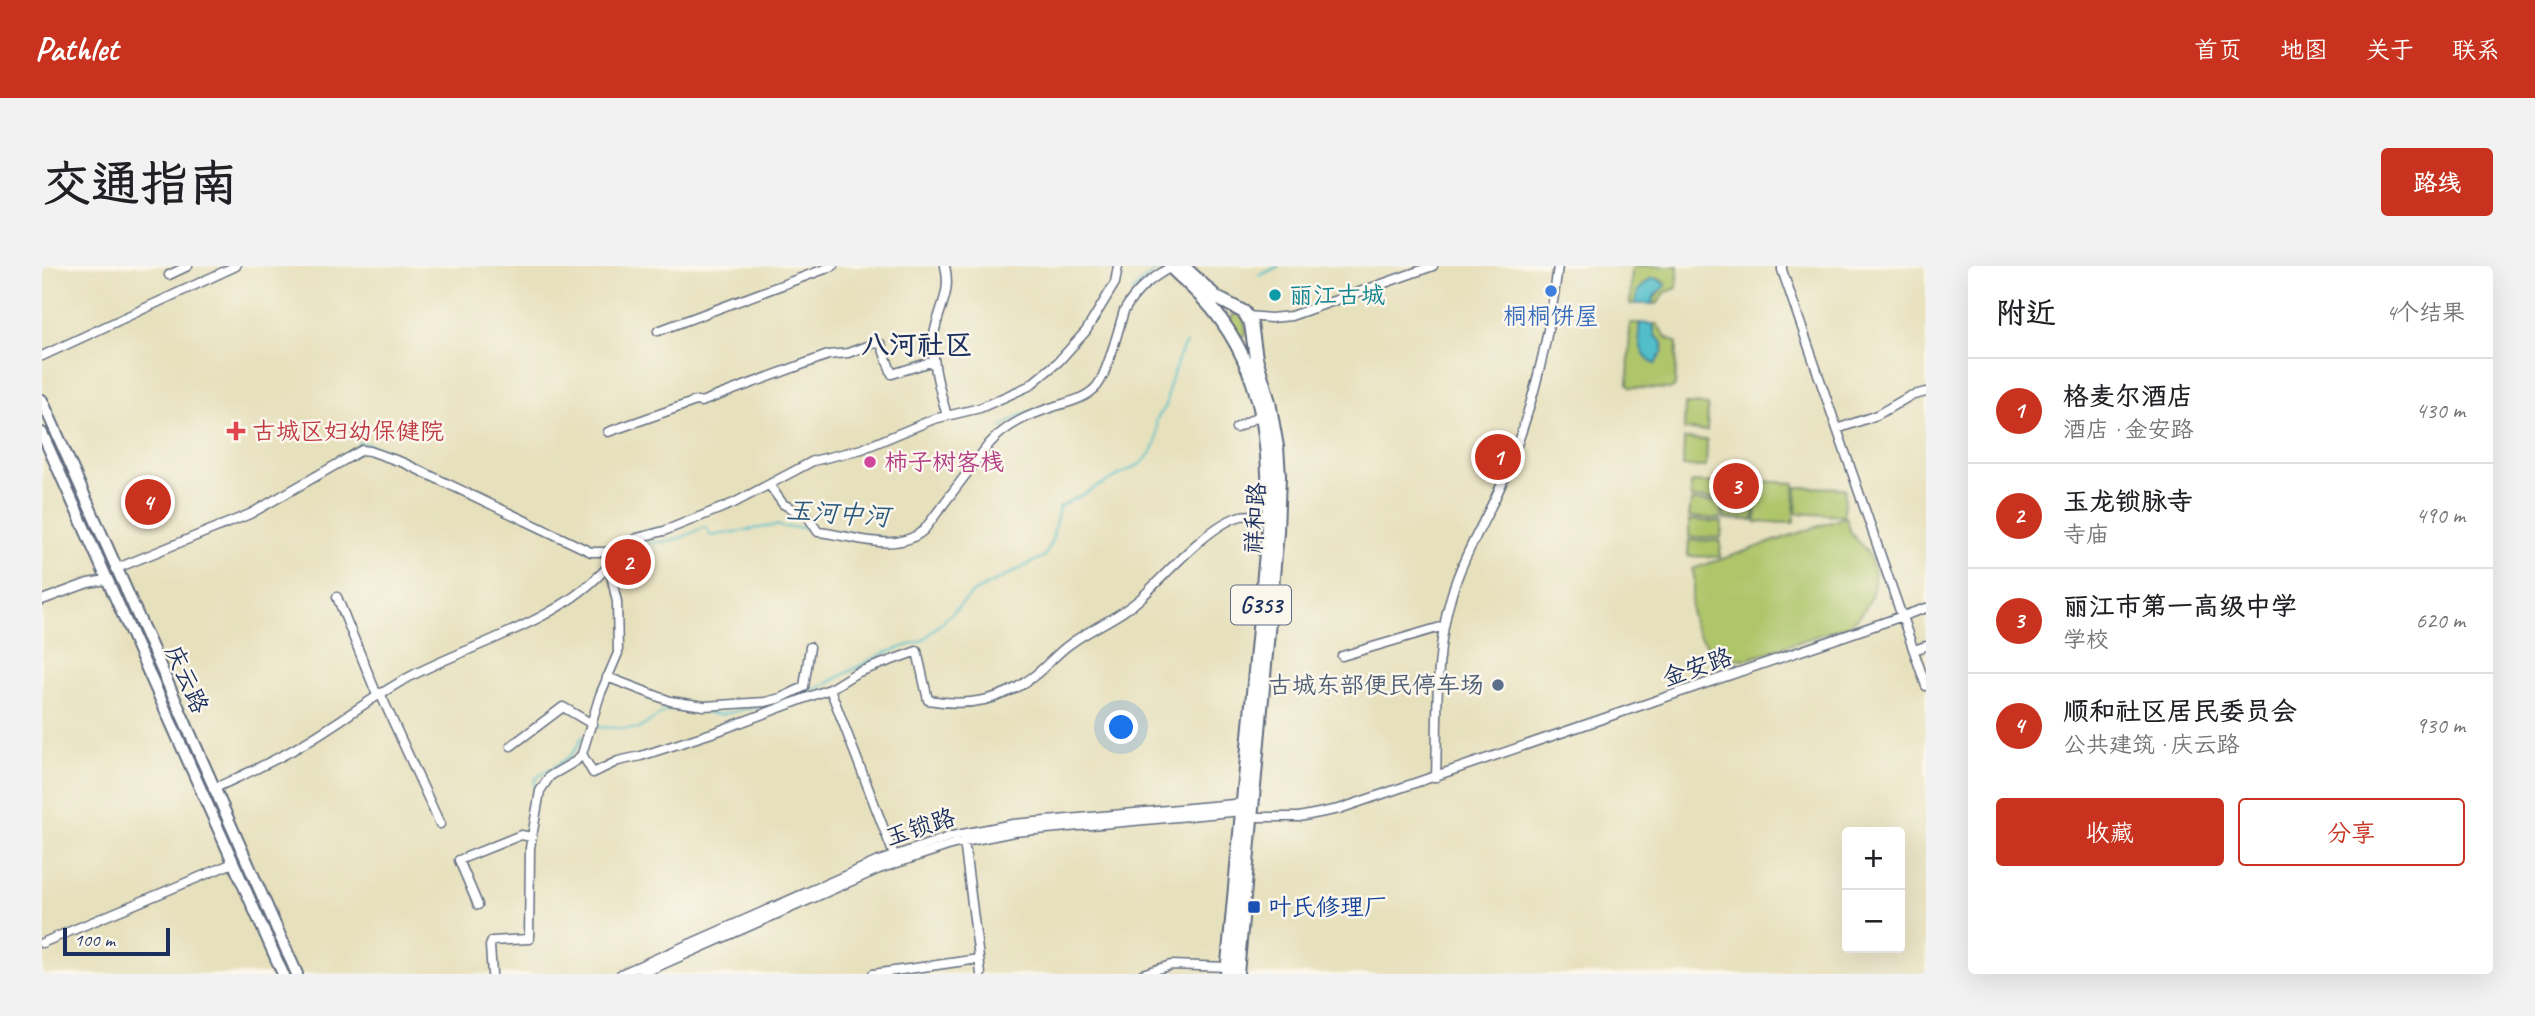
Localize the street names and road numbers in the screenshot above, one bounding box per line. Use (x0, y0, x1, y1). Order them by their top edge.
street label: 祥和路 (1238, 481, 1272, 555)
road number: G353 (1231, 586, 1291, 624)
street label: 庆云路 (159, 640, 215, 718)
street label: 金安路 (1658, 641, 1736, 693)
street label: 玉锁路 (881, 802, 959, 852)

